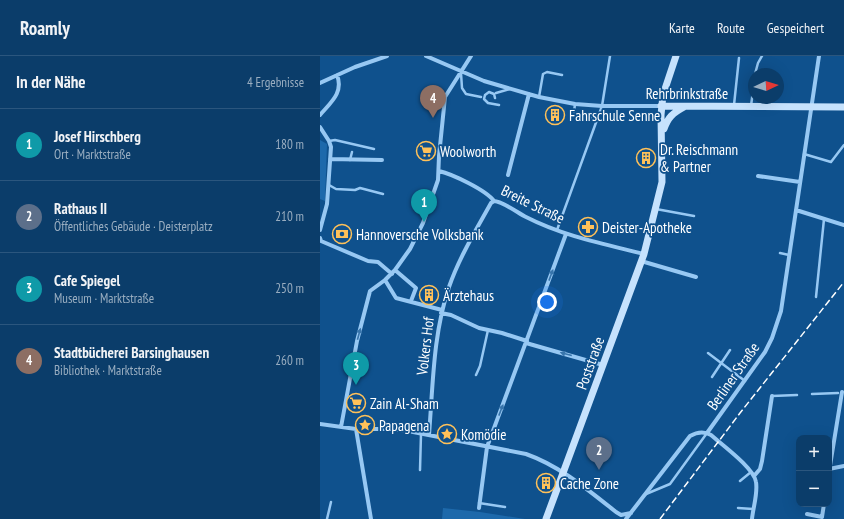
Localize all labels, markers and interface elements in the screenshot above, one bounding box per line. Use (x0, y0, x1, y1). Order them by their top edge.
text: Roamly (20, 16, 70, 40)
text: Karte (669, 19, 695, 37)
text: Route (717, 19, 745, 37)
text: Gespeichert (767, 19, 824, 37)
north arrow (748, 68, 784, 104)
text: In der Nähe (16, 71, 86, 93)
text: 4 Ergebnisse (247, 74, 304, 91)
street label: Rehrbrinkstraße (646, 84, 728, 103)
pin: 4 (420, 85, 446, 118)
building icon: Fahrschule Senne (544, 104, 566, 126)
place label: Fahrschule Senne (569, 106, 660, 125)
text: Josef Hirschberg (54, 127, 141, 146)
text: 1 (26, 136, 32, 153)
text: 180 m (275, 136, 304, 153)
supermarket icon: Woolworth (415, 140, 437, 162)
place label: Dr. Reischmann & Partner (660, 140, 738, 176)
place label: Woolworth (440, 142, 496, 161)
text: Ort · Marktstraße (54, 146, 131, 163)
building icon: Dr. Reischmann & Partner (635, 147, 657, 169)
street label: Breite Straße (498, 181, 568, 227)
pin: 1 (411, 189, 437, 222)
text: Rathaus II (54, 199, 107, 218)
text: 2 (26, 208, 32, 225)
text: 210 m (275, 208, 304, 225)
pharmacy icon: Deister-Apotheke (577, 216, 599, 238)
text: Öffentliches Gebäude · Deisterplatz (54, 218, 213, 235)
place label: Deister-Apotheke (602, 218, 692, 237)
bank icon: Hannoversche Volksbank (331, 223, 353, 245)
place label: Hannoversche Volksbank (356, 225, 484, 244)
one-way arrow (548, 269, 554, 281)
text: Cafe Spiegel (54, 271, 120, 290)
text: 3 (26, 280, 32, 297)
text: 250 m (275, 280, 304, 297)
building icon: Ärztehaus (418, 284, 440, 306)
place label: Ärztehaus (443, 286, 494, 305)
text: Museum · Marktstraße (54, 290, 154, 307)
your location (537, 292, 557, 312)
street label: Volkers Hof (412, 315, 438, 377)
one-way arrow (356, 328, 362, 340)
street label: Poststraße (572, 334, 608, 392)
street label: Berliner Straße (703, 338, 763, 414)
text: Stadtbücherei Barsinghausen (54, 343, 209, 362)
one-way arrow (560, 351, 572, 357)
text: 4 (26, 352, 32, 369)
text: 260 m (275, 352, 304, 369)
pin: 3 (343, 352, 369, 385)
text: Bibliothek · Marktstraße (54, 362, 162, 379)
supermarket icon: Zain Al-Sham (345, 392, 367, 414)
place label: Zain Al-Sham (370, 394, 439, 413)
one-way arrow (498, 404, 504, 416)
place icon: Papagena (354, 414, 376, 436)
place label: Papagena (379, 416, 429, 435)
place icon: Komödie (436, 423, 458, 445)
place label: Komödie (461, 425, 506, 444)
map controls (796, 435, 832, 507)
button: + (796, 435, 832, 471)
pin: 2 (586, 437, 612, 470)
button: − (796, 471, 832, 507)
building icon: Cache Zone (535, 472, 557, 494)
place label: Cache Zone (560, 474, 619, 493)

